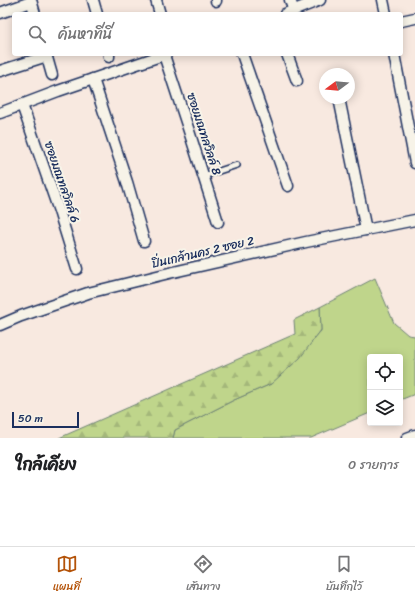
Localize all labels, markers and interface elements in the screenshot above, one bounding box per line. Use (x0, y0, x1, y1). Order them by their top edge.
search box (12, 12, 403, 56)
text: ค้นหาที่นี่ (58, 21, 112, 47)
icon: search (26, 23, 48, 45)
north arrow (319, 68, 355, 104)
street label: ซอยมณฑลวิลล์ 8 (180, 90, 228, 178)
street label: ซอยมณฑลวิลล์ 6 (38, 138, 86, 226)
street label: ปิ่นเกล้านคร 2 ซอย 2 (149, 230, 256, 275)
map controls (367, 354, 403, 426)
button: locate (367, 354, 403, 390)
button: layers (367, 390, 403, 426)
text: 50 m (18, 409, 43, 428)
scale bar (12, 410, 79, 429)
text: ใกล้เคียง (16, 449, 76, 479)
text: 0 รายการ (348, 453, 399, 476)
tab: แผนที่ (53, 553, 80, 596)
tab: เส้นทาง (186, 553, 220, 596)
tab: บันทึกไว้ (326, 553, 362, 596)

